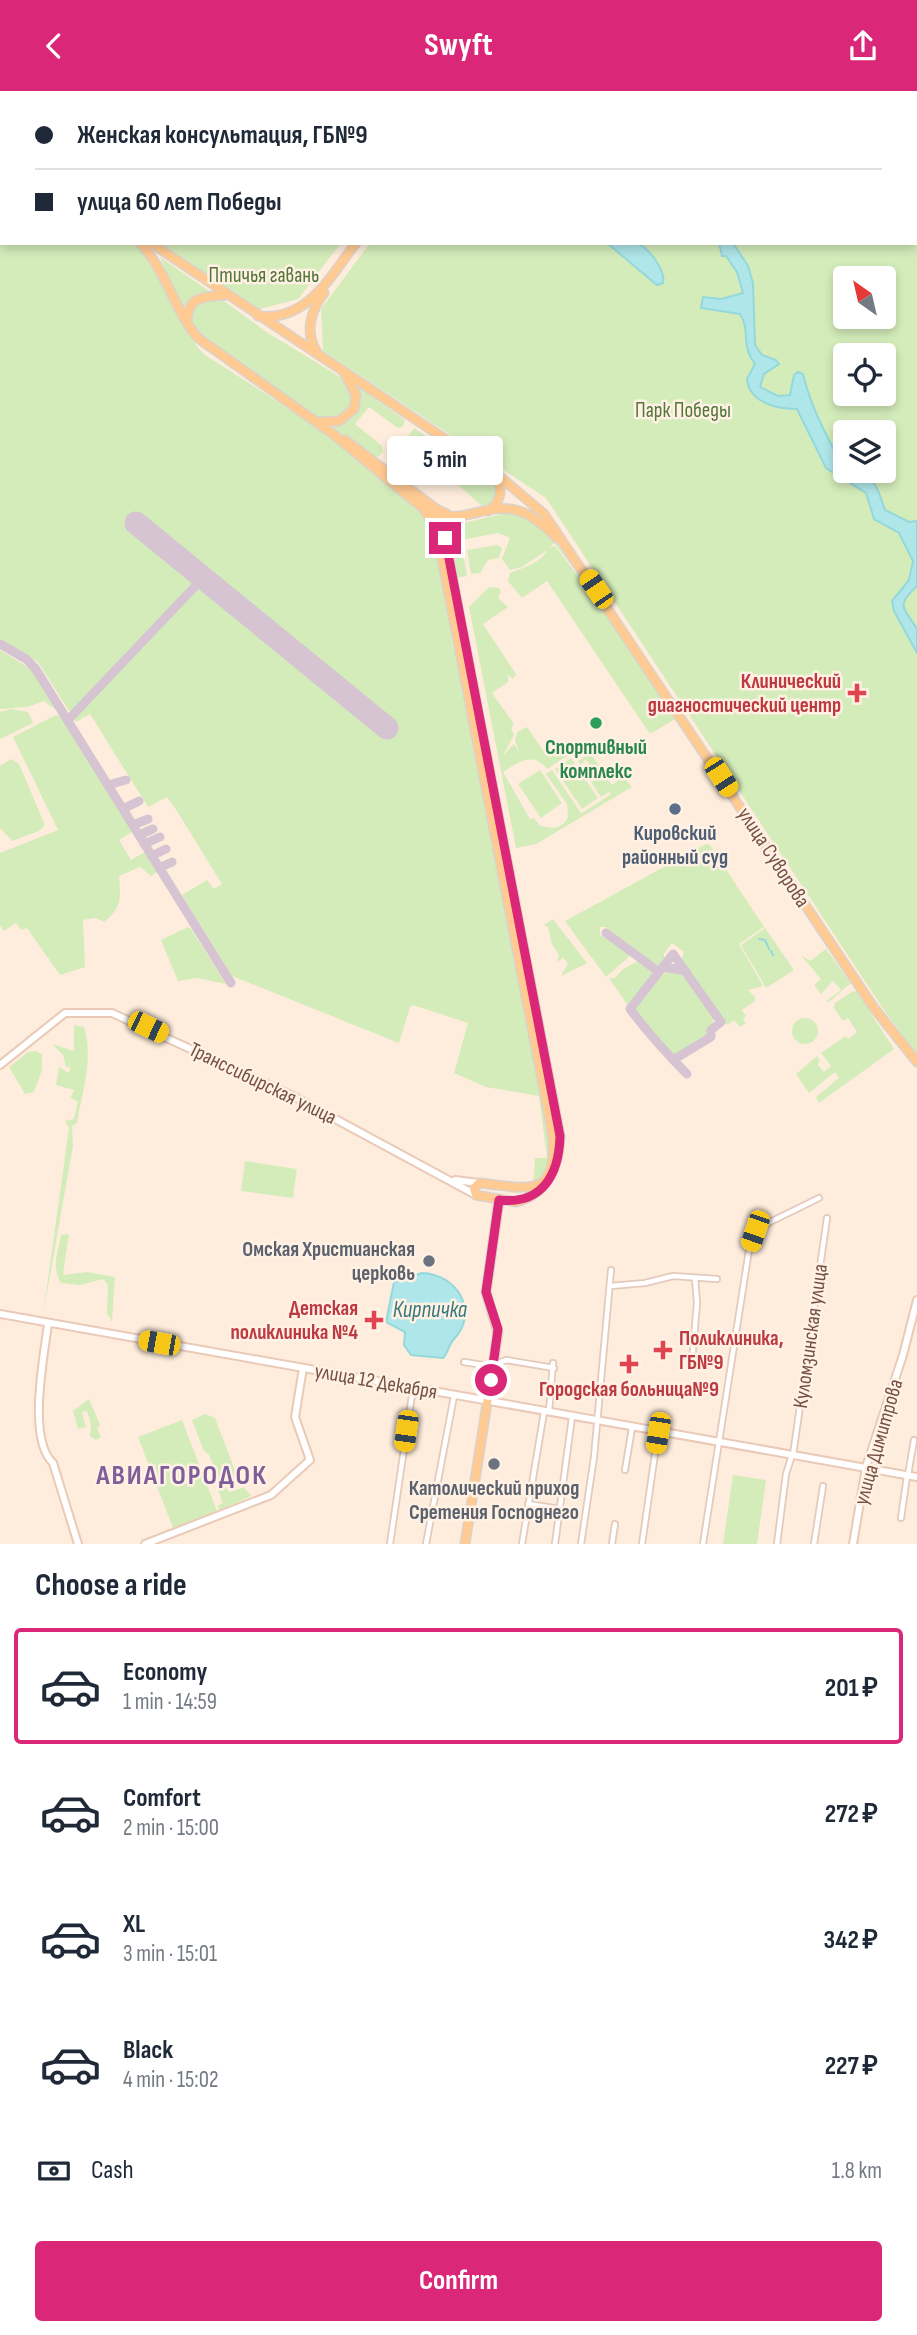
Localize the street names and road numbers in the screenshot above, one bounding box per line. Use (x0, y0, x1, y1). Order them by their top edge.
street label: улица Суворова (732, 803, 815, 912)
street label: Транссибирская улица (185, 1037, 341, 1130)
street label: Куломзинская улица (788, 1262, 833, 1410)
street label: улица 12 Декабря (313, 1358, 439, 1405)
street label: улица Димитрова (849, 1376, 908, 1508)

